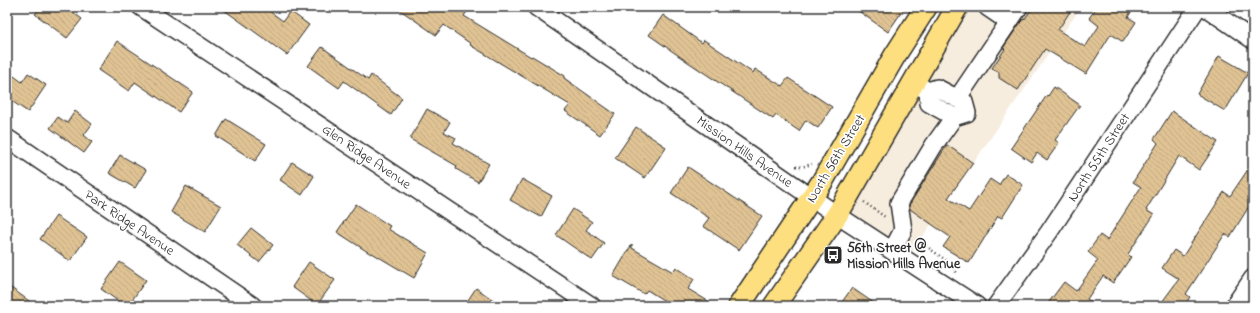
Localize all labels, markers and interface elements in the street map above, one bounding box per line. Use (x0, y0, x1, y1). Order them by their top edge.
street label: North 55th Street (1063, 109, 1136, 206)
street label: North 56th Street (801, 110, 871, 207)
street label: Mission Hills Avenue (692, 111, 797, 194)
street label: Glen Ridge Avenue (317, 119, 416, 196)
street label: Park Ridge Avenue (79, 185, 179, 262)
place label: 56th Street @ Mission Hills Avenue (847, 237, 961, 275)
bus stop icon: 56th Street @ Mission Hills Avenue (822, 244, 844, 266)

